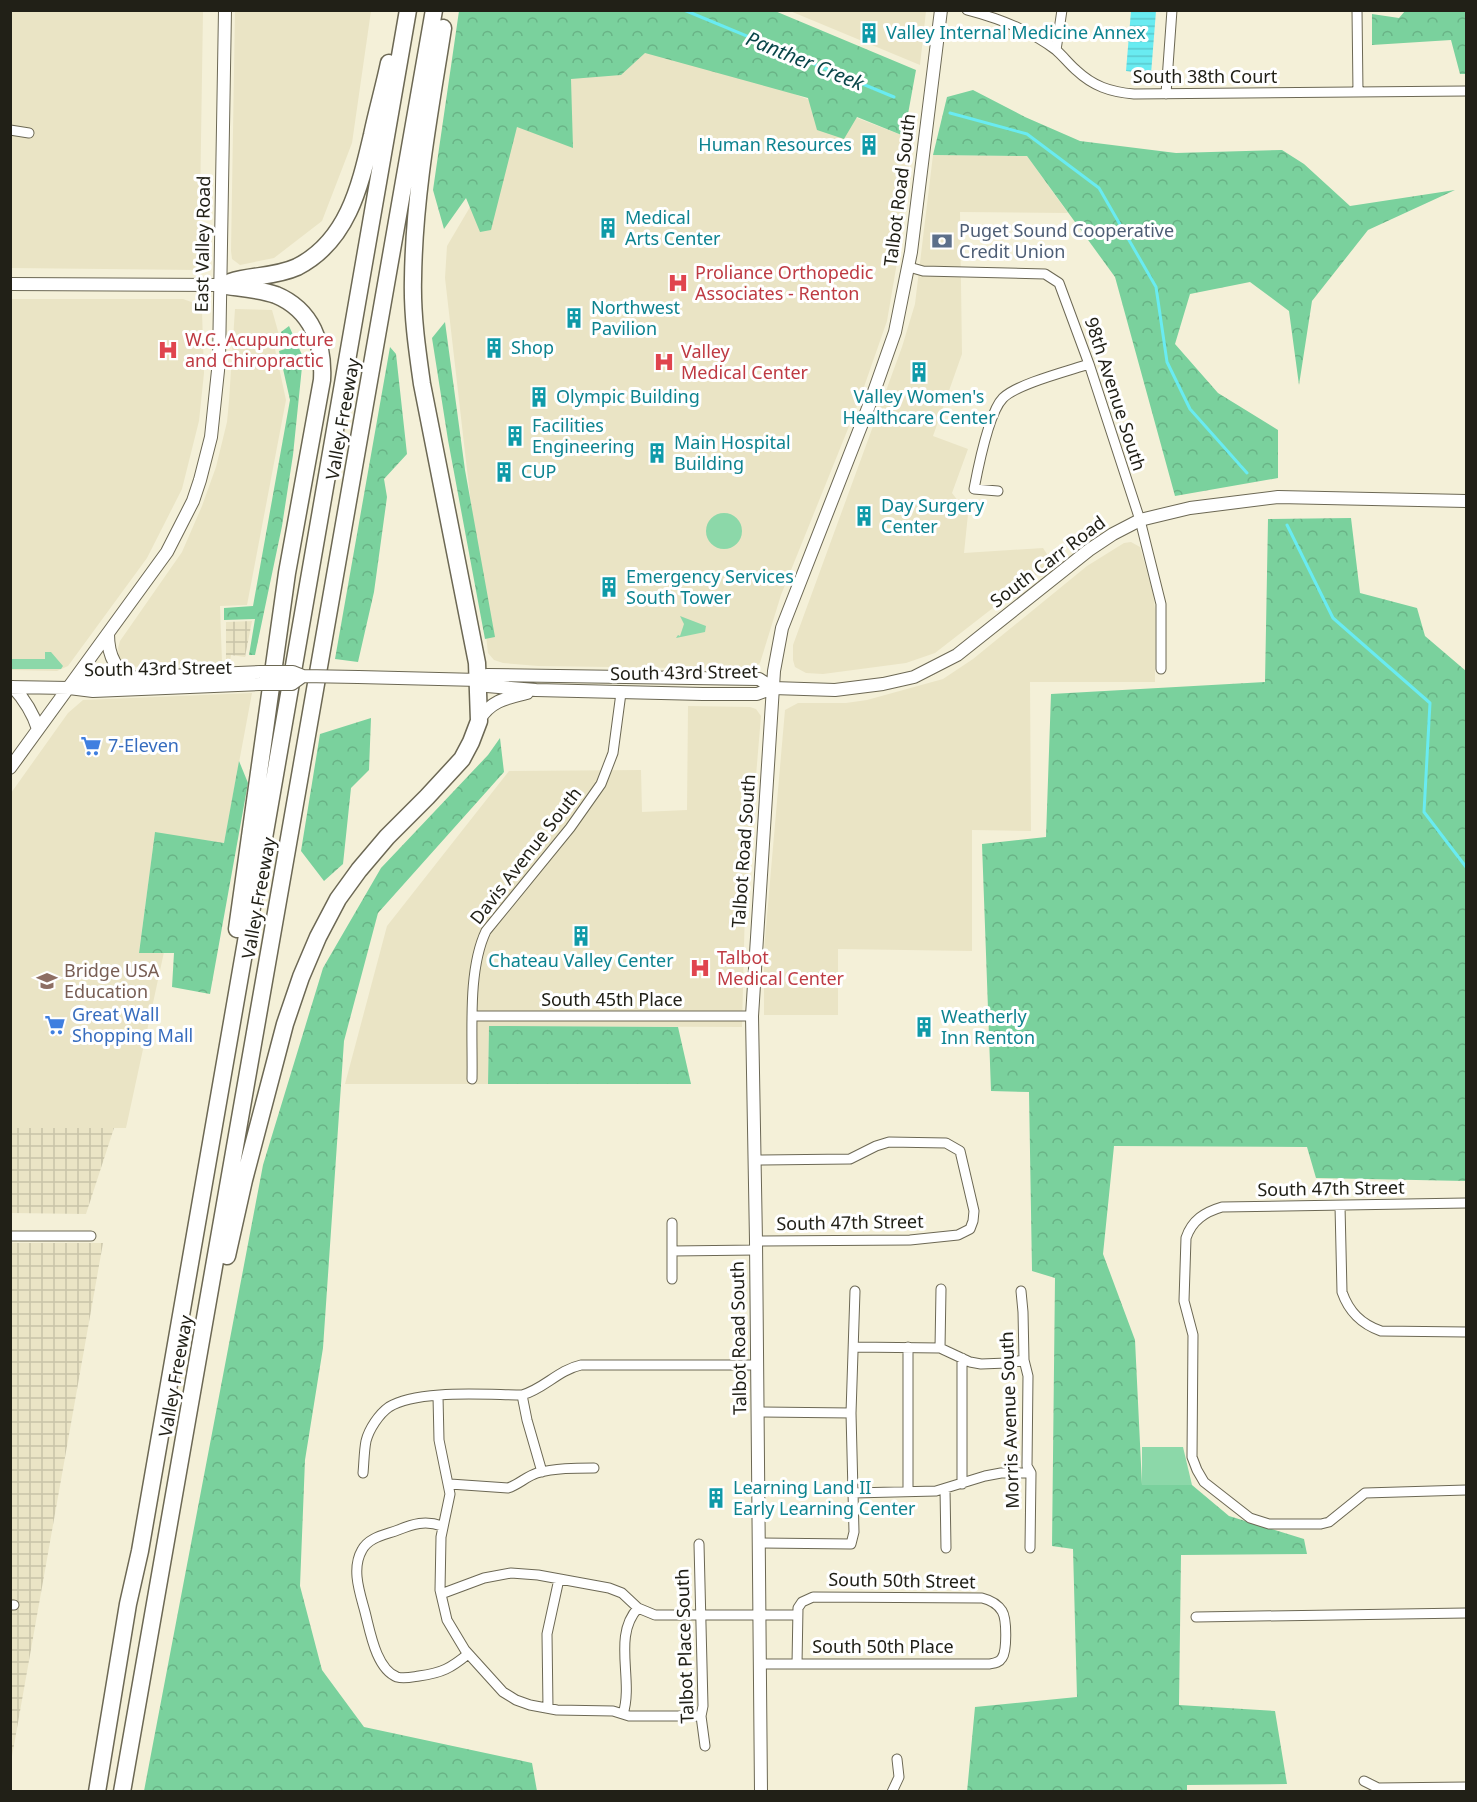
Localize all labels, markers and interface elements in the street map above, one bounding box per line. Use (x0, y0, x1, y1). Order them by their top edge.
place label: Valley Internal Medicine Annex (886, 20, 1146, 44)
building icon: Valley Internal Medicine Annex (857, 21, 881, 45)
water label: Panther Creek (742, 25, 869, 97)
street label: South 38th Court (1133, 64, 1278, 88)
street label: Talbot Road South (878, 112, 920, 268)
place label: Human Resources (698, 132, 852, 156)
building icon: Human Resources (857, 133, 881, 157)
street label: East Valley Road (189, 175, 215, 313)
place label: Medical Arts Center (625, 205, 721, 250)
building icon: Medical Arts Center (596, 216, 620, 240)
place label: Puget Sound Cooperative Credit Union (959, 218, 1174, 263)
bank icon: Puget Sound Cooperative Credit Union (930, 229, 954, 253)
place label: Proliance Orthopedic Associates - Renton (695, 260, 874, 305)
hospital icon: Proliance Orthopedic Associates - Renton (666, 271, 690, 295)
place label: Northwest Pavilion (591, 295, 681, 340)
building icon: Northwest Pavilion (562, 306, 586, 330)
street label: 98th Avenue South (1080, 314, 1152, 474)
place label: W.C. Acupuncture and Chiropractic (185, 327, 334, 372)
place label: Shop (511, 335, 554, 359)
building icon: Shop (482, 336, 506, 360)
hospital icon: W.C. Acupuncture and Chiropractic (156, 338, 180, 362)
place label: Valley Medical Center (681, 339, 809, 384)
hospital icon: Valley Medical Center (652, 350, 676, 374)
street label: Valley Freeway (319, 355, 365, 482)
building icon: Valley Women's Healthcare Center (907, 360, 931, 384)
place label: Olympic Building (556, 384, 700, 408)
place label: Valley Women's Healthcare Center (842, 384, 996, 429)
building icon: Olympic Building (527, 385, 551, 409)
place label: Facilities Engineering (532, 413, 635, 458)
building icon: Facilities Engineering (503, 424, 527, 448)
place label: Main Hospital Building (674, 430, 791, 475)
building icon: Main Hospital Building (645, 441, 669, 465)
place label: CUP (521, 459, 556, 483)
building icon: CUP (492, 460, 516, 484)
place label: Day Surgery Center (881, 493, 985, 538)
building icon: Day Surgery Center (852, 504, 876, 528)
street label: South Carr Road (985, 510, 1110, 612)
place label: Emergency Services South Tower (626, 564, 794, 609)
building icon: Emergency Services South Tower (597, 575, 621, 599)
street label: South 43rd Street (84, 655, 233, 681)
street label: South 43rd Street (610, 659, 759, 685)
place label: 7-Eleven (108, 733, 179, 757)
supermarket icon: 7-Eleven (79, 734, 103, 758)
street label: Talbot Road South (726, 773, 760, 929)
street label: Davis Avenue South (464, 782, 586, 929)
street label: Valley Freeway (235, 834, 281, 961)
building icon: Chateau Valley Center (569, 924, 593, 948)
place label: Talbot Medical Center (717, 945, 845, 990)
place label: Chateau Valley Center (488, 948, 674, 972)
hospital icon: Talbot Medical Center (688, 956, 712, 980)
place label: Bridge USA Education (64, 958, 160, 1003)
school or university icon: Bridge USA Education (35, 969, 59, 993)
street label: South 45th Place (541, 987, 683, 1011)
place label: Great Wall Shopping Mall (72, 1002, 193, 1047)
place label: Weatherly Inn Renton (941, 1004, 1035, 1049)
supermarket icon: Great Wall Shopping Mall (43, 1013, 67, 1037)
building icon: Weatherly Inn Renton (912, 1015, 936, 1039)
street label: South 47th Street (1257, 1175, 1405, 1201)
street label: South 47th Street (776, 1209, 924, 1235)
street label: Talbot Road South (725, 1261, 751, 1415)
street label: Valley Freeway (152, 1312, 198, 1439)
street label: Morris Avenue South (994, 1331, 1024, 1509)
place label: Learning Land II Early Learning Center (733, 1475, 916, 1520)
building icon: Learning Land II Early Learning Center (704, 1486, 728, 1510)
street label: South 50th Street (828, 1567, 976, 1593)
street label: Talbot Place South (669, 1568, 699, 1724)
street label: South 50th Place (812, 1634, 954, 1658)

